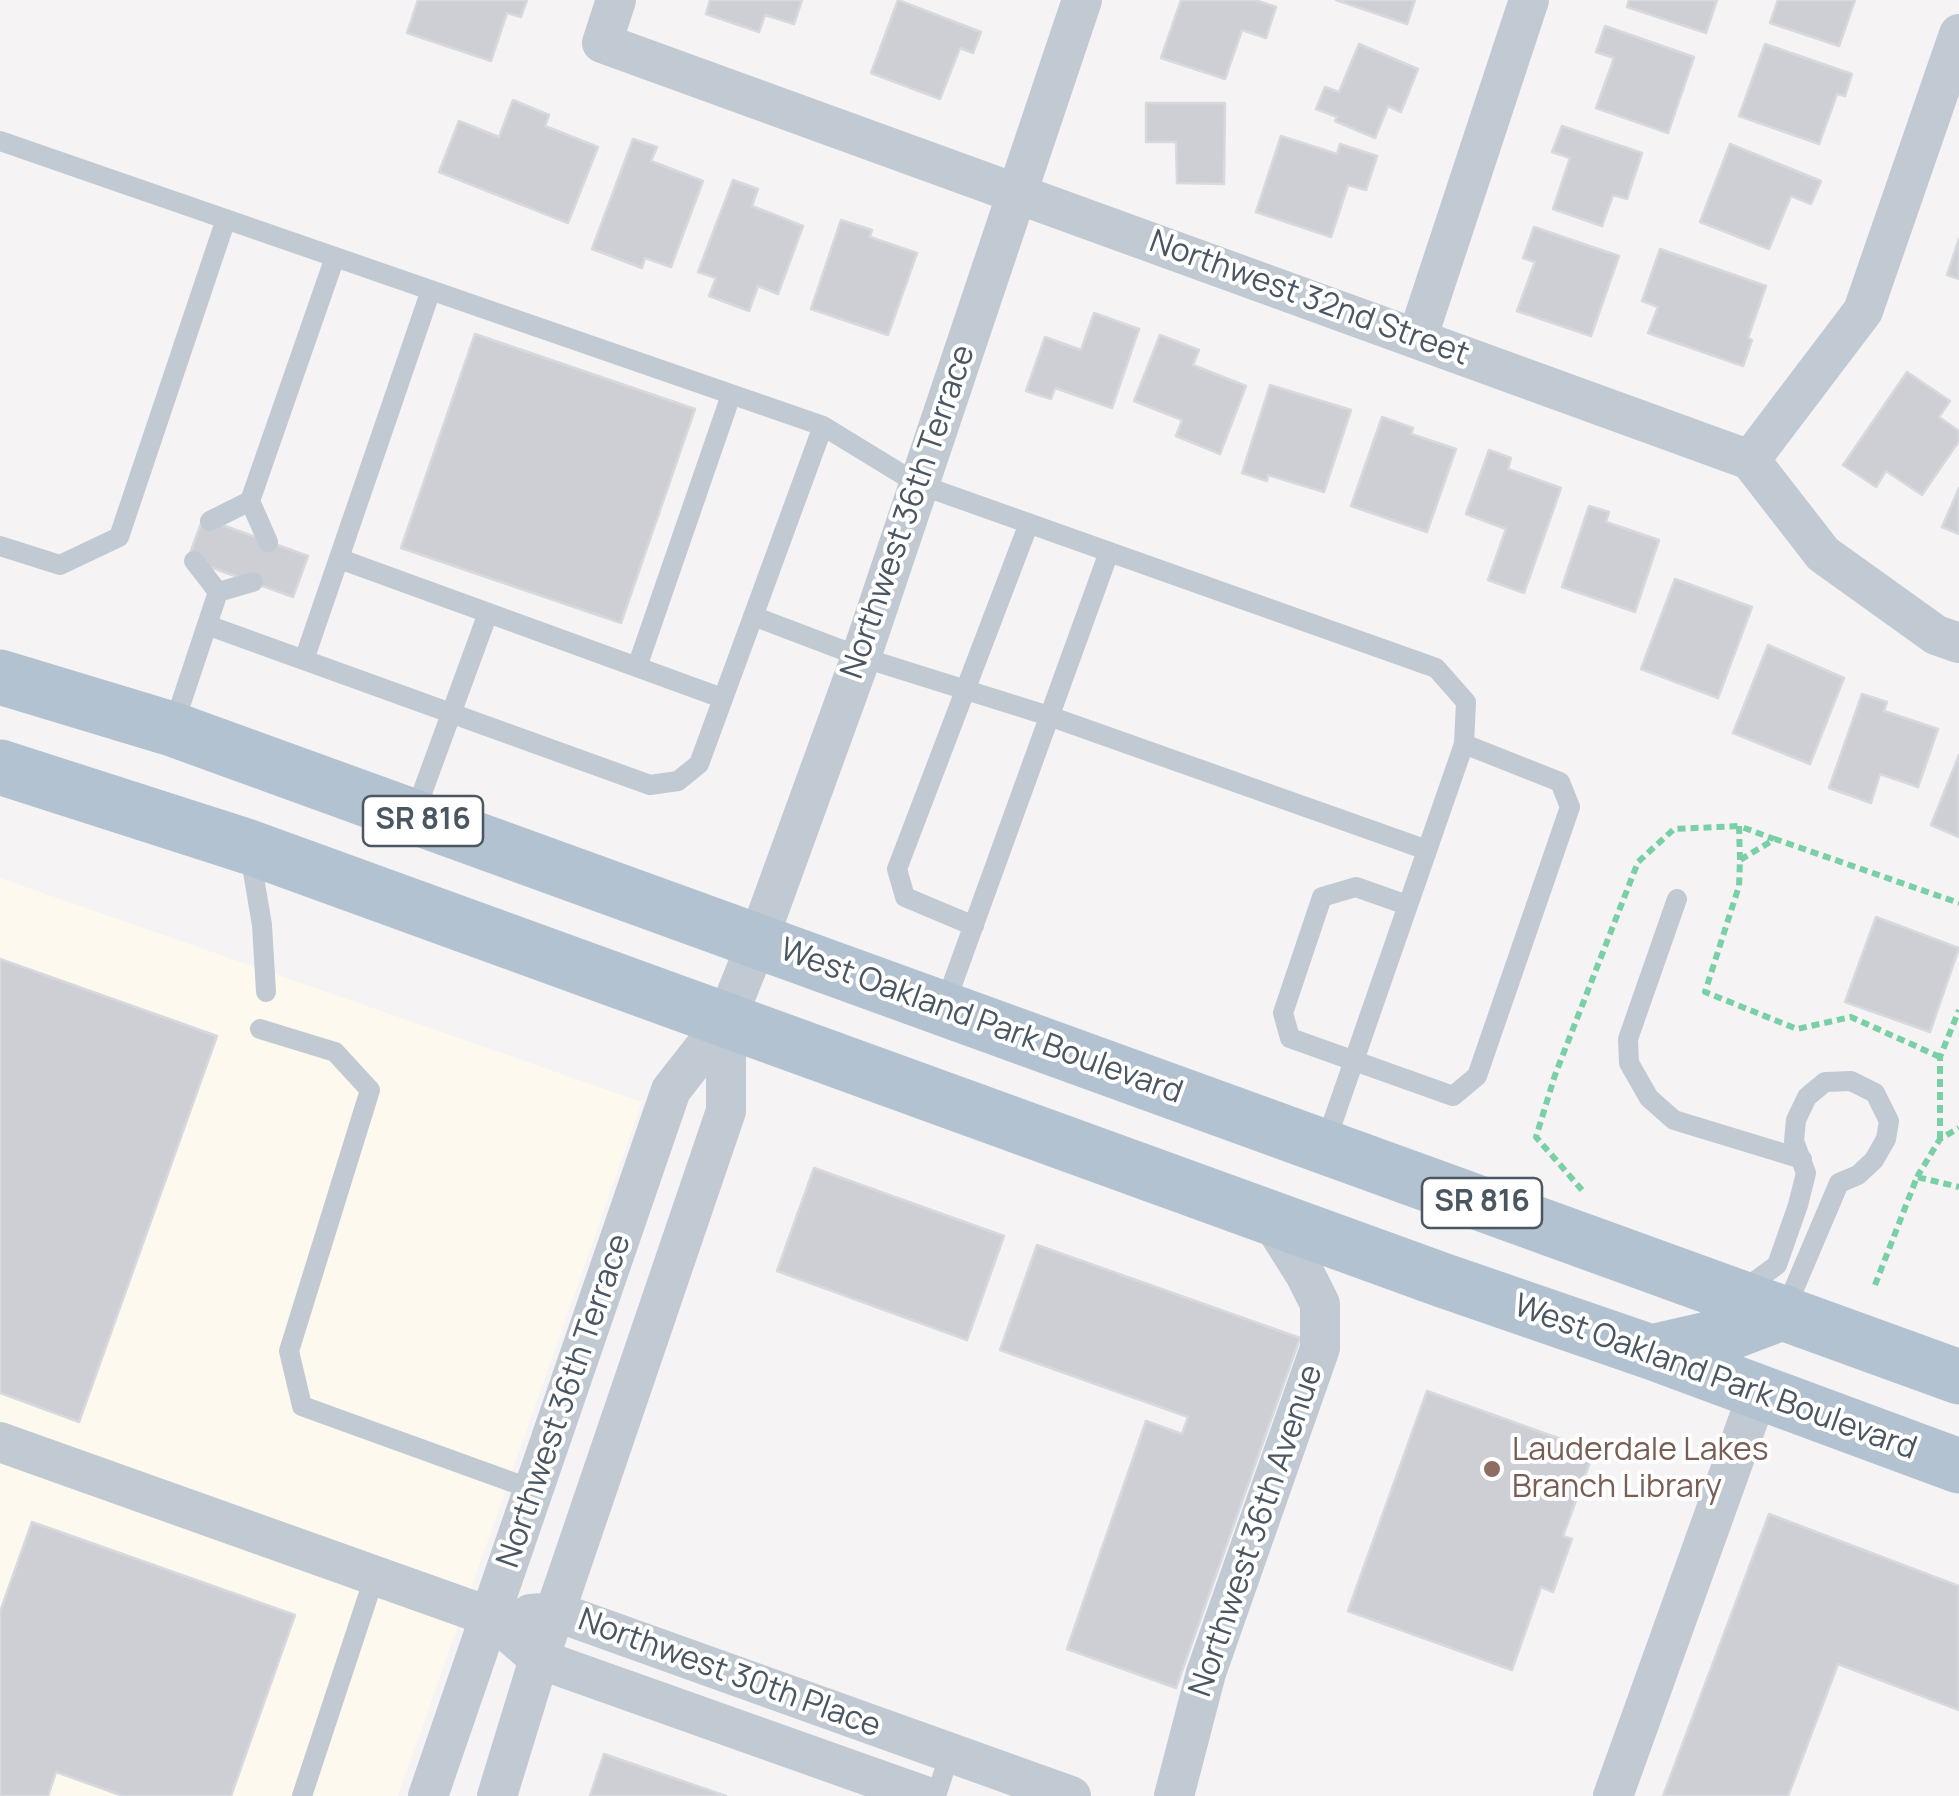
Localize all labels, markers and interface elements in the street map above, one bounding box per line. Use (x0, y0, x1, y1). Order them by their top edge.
street label: Northwest 32nd Street (1144, 223, 1474, 375)
street label: Northwest 36th Terrace (834, 340, 984, 684)
road number: SR 816 (363, 796, 483, 846)
street label: West Oakland Park Boulevard (774, 931, 1188, 1113)
road number: SR 816 (1422, 1178, 1542, 1228)
street label: Northwest 36th Terrace (490, 1229, 640, 1573)
street label: West Oakland Park Boulevard (1508, 1287, 1922, 1469)
street label: Northwest 36th Avenue (1182, 1360, 1332, 1702)
place label: Lauderdale Lakes Branch Library (1512, 1432, 1768, 1507)
marker: Lauderdale Lakes Branch Library (1481, 1458, 1503, 1480)
street label: Northwest 30th Place (573, 1601, 885, 1747)

